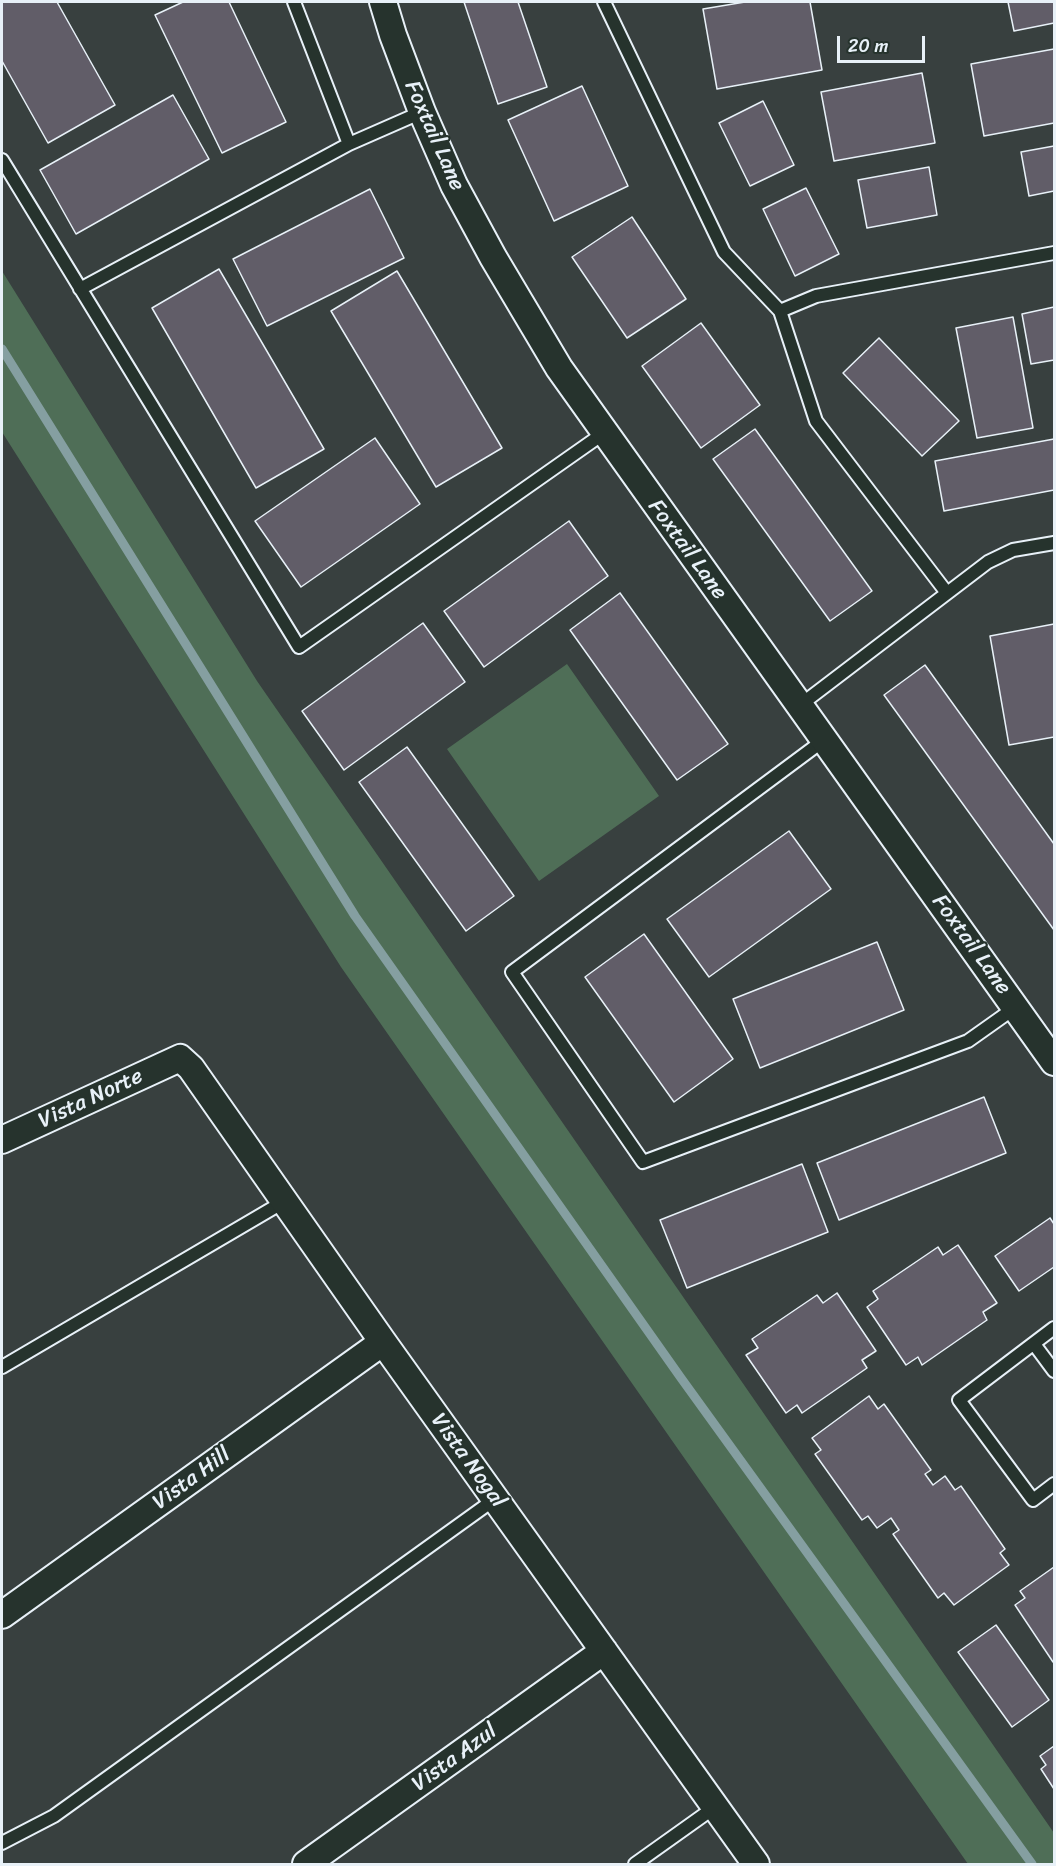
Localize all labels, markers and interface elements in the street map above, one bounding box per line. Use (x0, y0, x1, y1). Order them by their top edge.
scale bar (840, 24, 928, 62)
text: 20 m (848, 30, 888, 62)
street label: Foxtail Lane (398, 77, 470, 195)
street label: Foxtail Lane (642, 495, 732, 605)
street label: Foxtail Lane (926, 890, 1016, 1000)
street label: Vista Norte (35, 1063, 147, 1135)
street label: Vista Nogal (425, 1409, 511, 1513)
street label: Vista Hill (148, 1442, 236, 1516)
street label: Vista Azul (407, 1718, 503, 1798)

